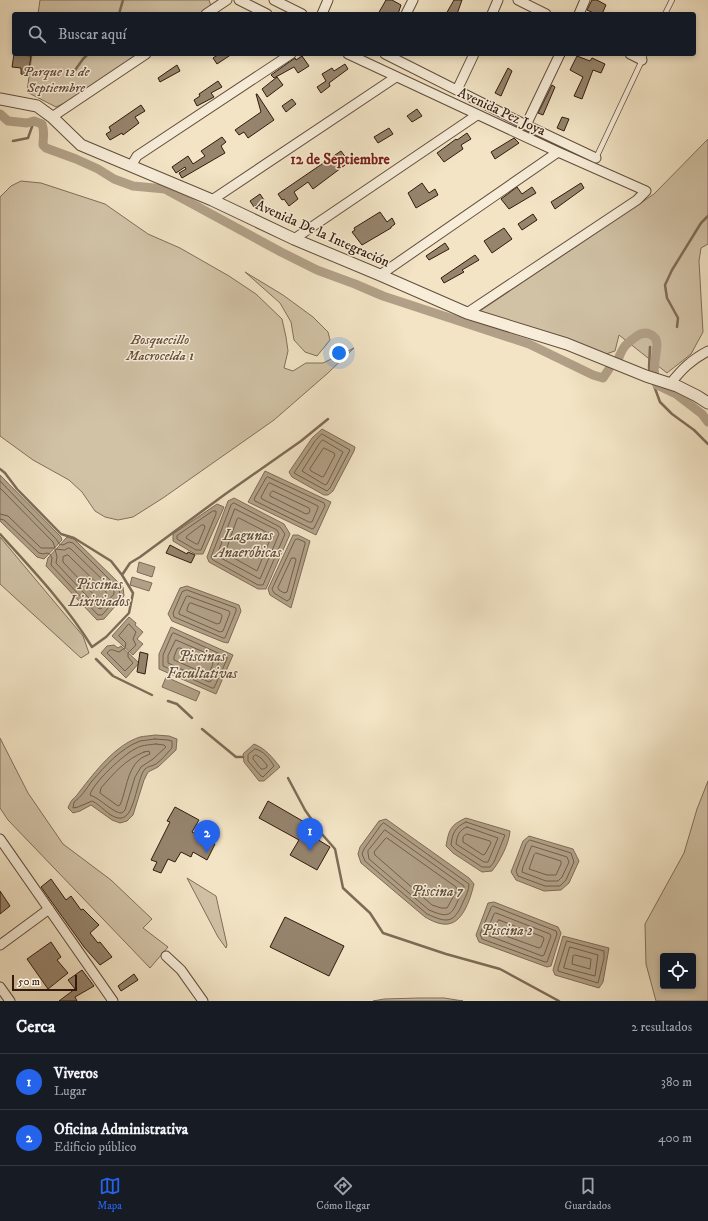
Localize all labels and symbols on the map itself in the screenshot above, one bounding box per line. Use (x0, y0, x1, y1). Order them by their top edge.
park label: Parque 12 de Septiembre (23, 63, 91, 97)
street label: Avenida Pez Joya (455, 84, 548, 140)
district label: 12 de Septiembre (290, 150, 391, 169)
street label: Avenida De la Integración (253, 196, 393, 272)
park label: Bosquecillo Macrocelda 1 (125, 331, 194, 365)
your location (329, 343, 349, 363)
water label: Lagunas Anaeróbicas (213, 526, 282, 562)
water label: Piscinas Lixiviados (67, 575, 130, 611)
water label: Piscinas Facultativas (167, 647, 238, 683)
pin: 1 (297, 818, 323, 851)
pin: 2 (194, 820, 220, 853)
water label: Piscina 7 (411, 882, 464, 901)
water label: Piscina 2 (481, 921, 533, 940)
scale bar (12, 973, 77, 992)

